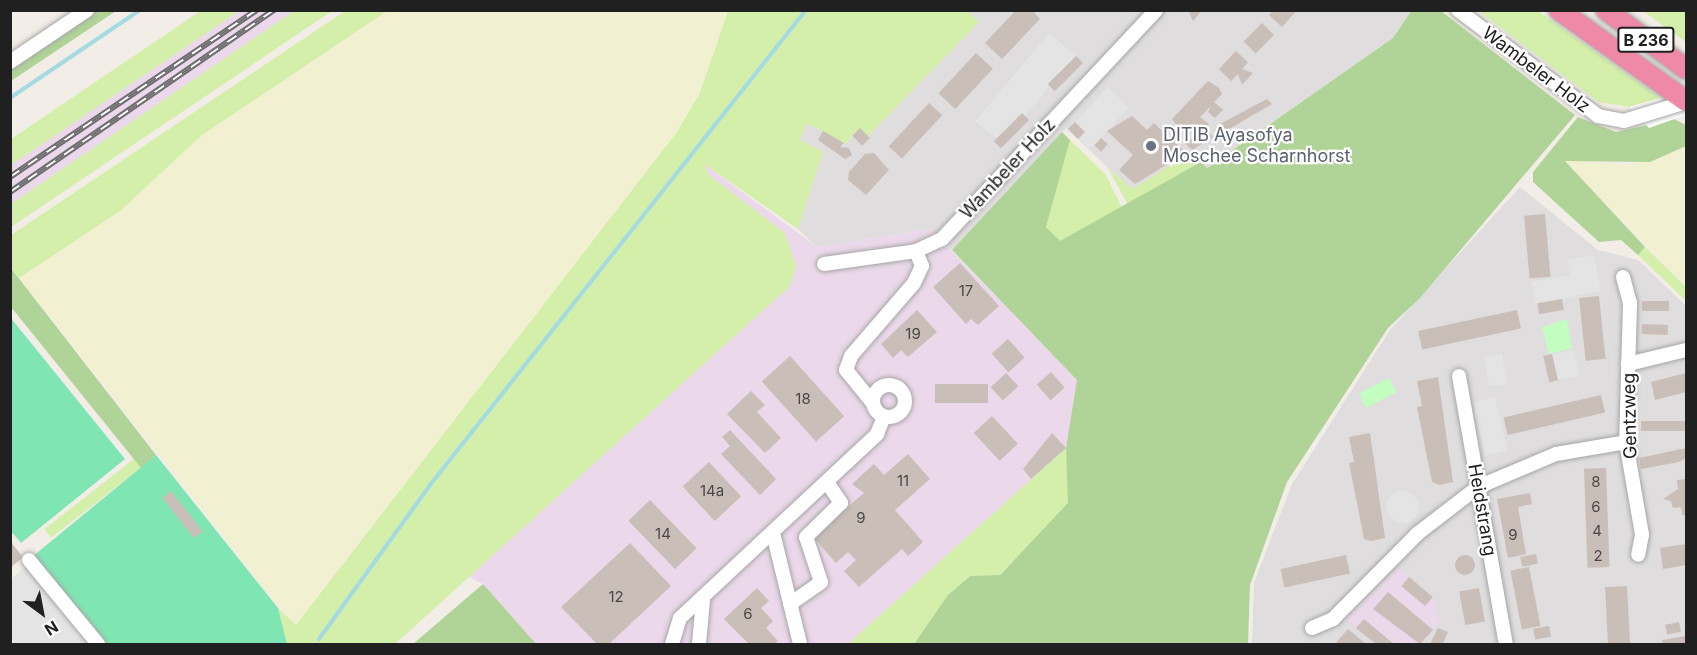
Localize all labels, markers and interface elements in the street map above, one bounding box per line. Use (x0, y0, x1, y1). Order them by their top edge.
street label: Wambeler Holz (1478, 22, 1594, 118)
road number: B 236 (1616, 27, 1676, 53)
street label: Wambeler Holz (956, 114, 1060, 224)
place label: DITIB Ayasofya Moschee Scharnhorst (1163, 125, 1350, 168)
marker: DITIB Ayasofya Moschee Scharnhorst (1144, 139, 1158, 153)
house number: 17 (959, 282, 973, 300)
house number: 19 (905, 325, 921, 343)
street label: Gentzweg (1618, 373, 1642, 459)
house number: 18 (795, 390, 811, 408)
street label: Heidstrang (1463, 462, 1501, 558)
house number: 11 (897, 472, 909, 490)
house number: 8 (1591, 473, 1601, 491)
house number: 14a (700, 482, 724, 500)
house number: 6 (1591, 498, 1601, 516)
house number: 9 (856, 509, 866, 527)
house number: 4 (1592, 522, 1602, 540)
house number: 14 (655, 525, 671, 543)
house number: 9 (1508, 526, 1518, 544)
house number: 2 (1593, 547, 1603, 565)
north arrow (12, 583, 72, 643)
house number: 12 (608, 588, 624, 606)
house number: 6 (743, 605, 753, 623)
text: N (41, 617, 62, 640)

